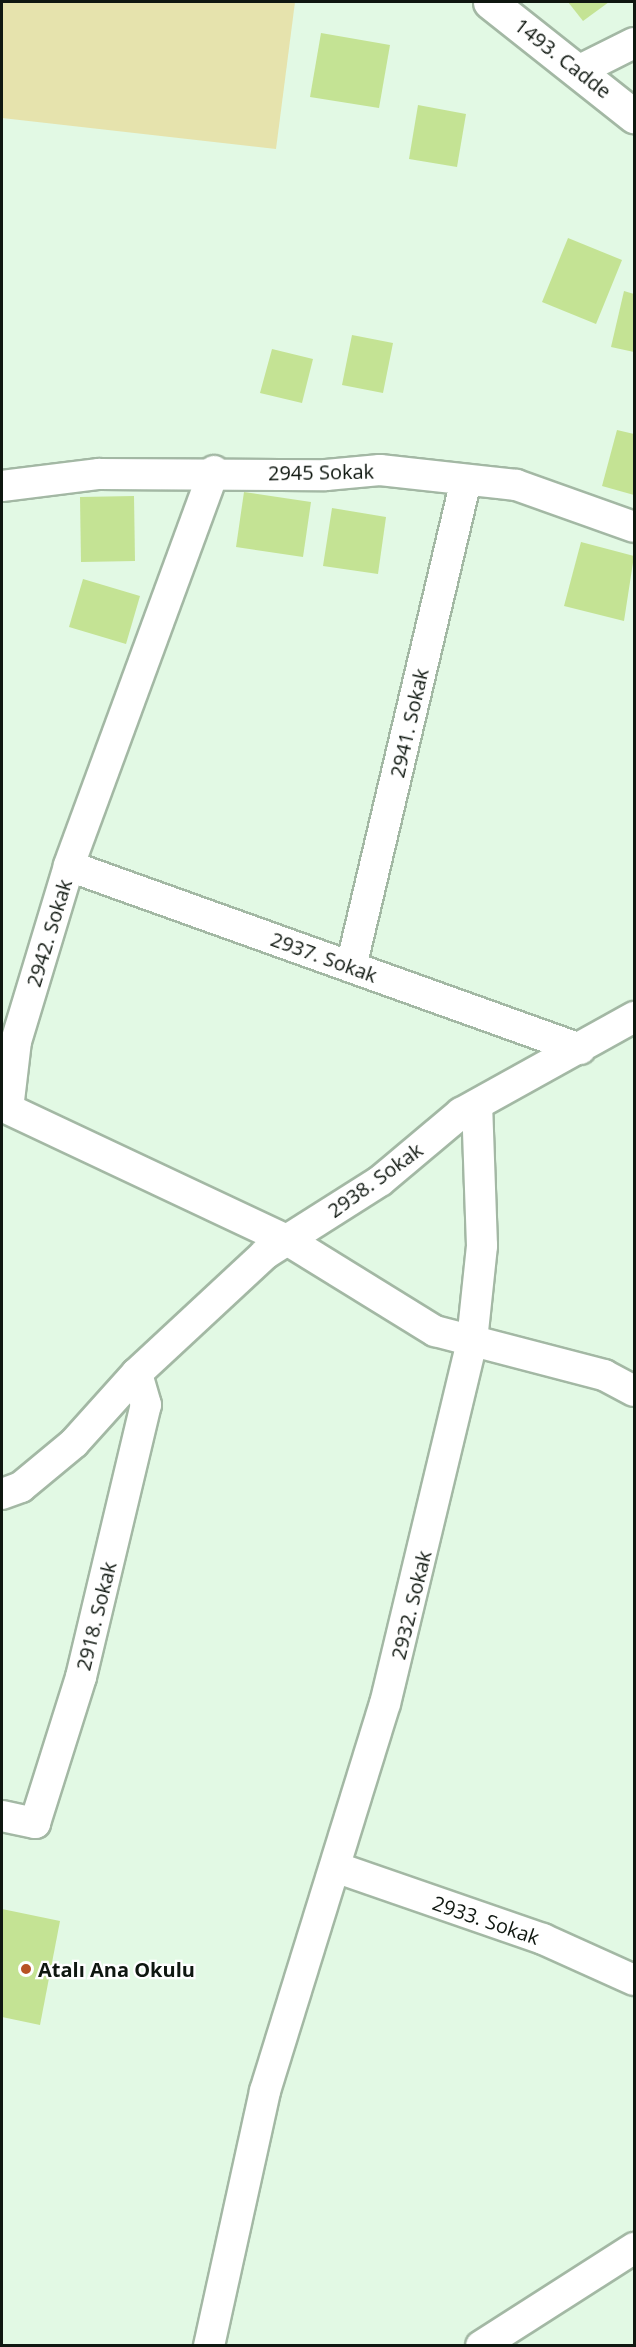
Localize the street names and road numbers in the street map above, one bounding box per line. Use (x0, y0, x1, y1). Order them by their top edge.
street label: 1493. Cadde (510, 13, 616, 103)
street label: 2945 Sokak (268, 459, 374, 485)
street label: 2941. Sokak (385, 666, 433, 780)
street label: 2942. Sokak (21, 876, 77, 990)
street label: 2937. Sokak (268, 927, 380, 987)
street label: 2938. Sokak (323, 1138, 427, 1222)
street label: 2932. Sokak (386, 1548, 436, 1662)
street label: 2918. Sokak (71, 1559, 121, 1673)
street label: 2933. Sokak (429, 1891, 543, 1949)

